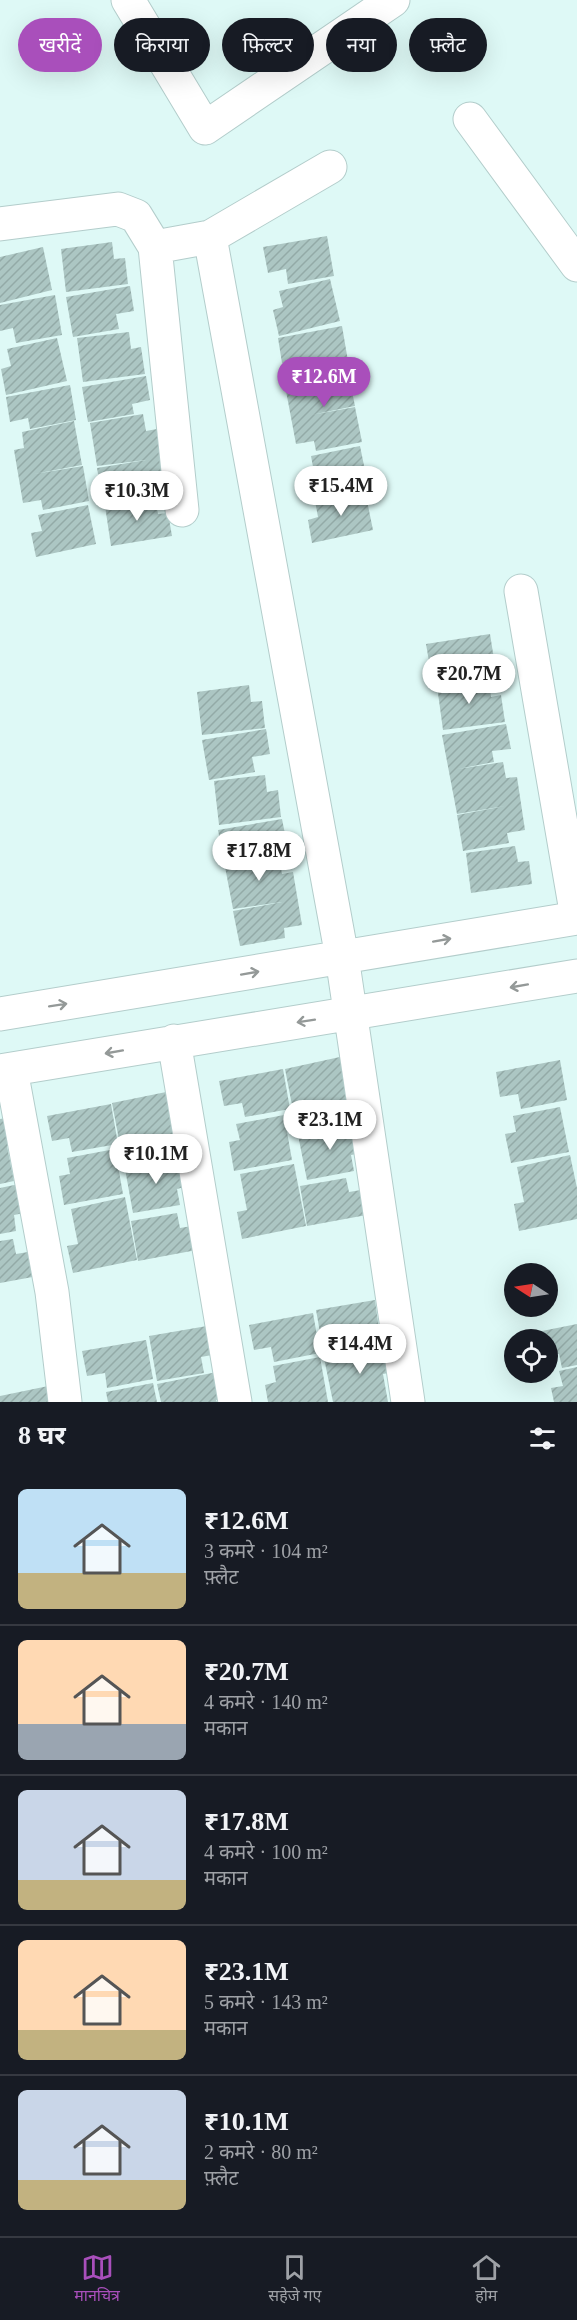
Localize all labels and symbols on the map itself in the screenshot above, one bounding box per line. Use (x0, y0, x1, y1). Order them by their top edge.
pin: ₹12.6M (275, 357, 373, 408)
pin: ₹15.4M (292, 466, 390, 517)
pin: ₹10.3M (88, 471, 186, 522)
pin: ₹20.7M (420, 654, 518, 705)
pin: ₹17.8M (210, 831, 308, 882)
one-way arrow (432, 934, 452, 945)
one-way arrow (240, 967, 260, 978)
one-way arrow (510, 981, 530, 992)
one-way arrow (47, 999, 67, 1010)
one-way arrow (297, 1016, 317, 1027)
one-way arrow (104, 1046, 124, 1057)
pin: ₹23.1M (281, 1100, 379, 1151)
pin: ₹10.1M (107, 1134, 205, 1185)
north arrow (504, 1263, 558, 1317)
pin: ₹14.4M (311, 1324, 409, 1375)

